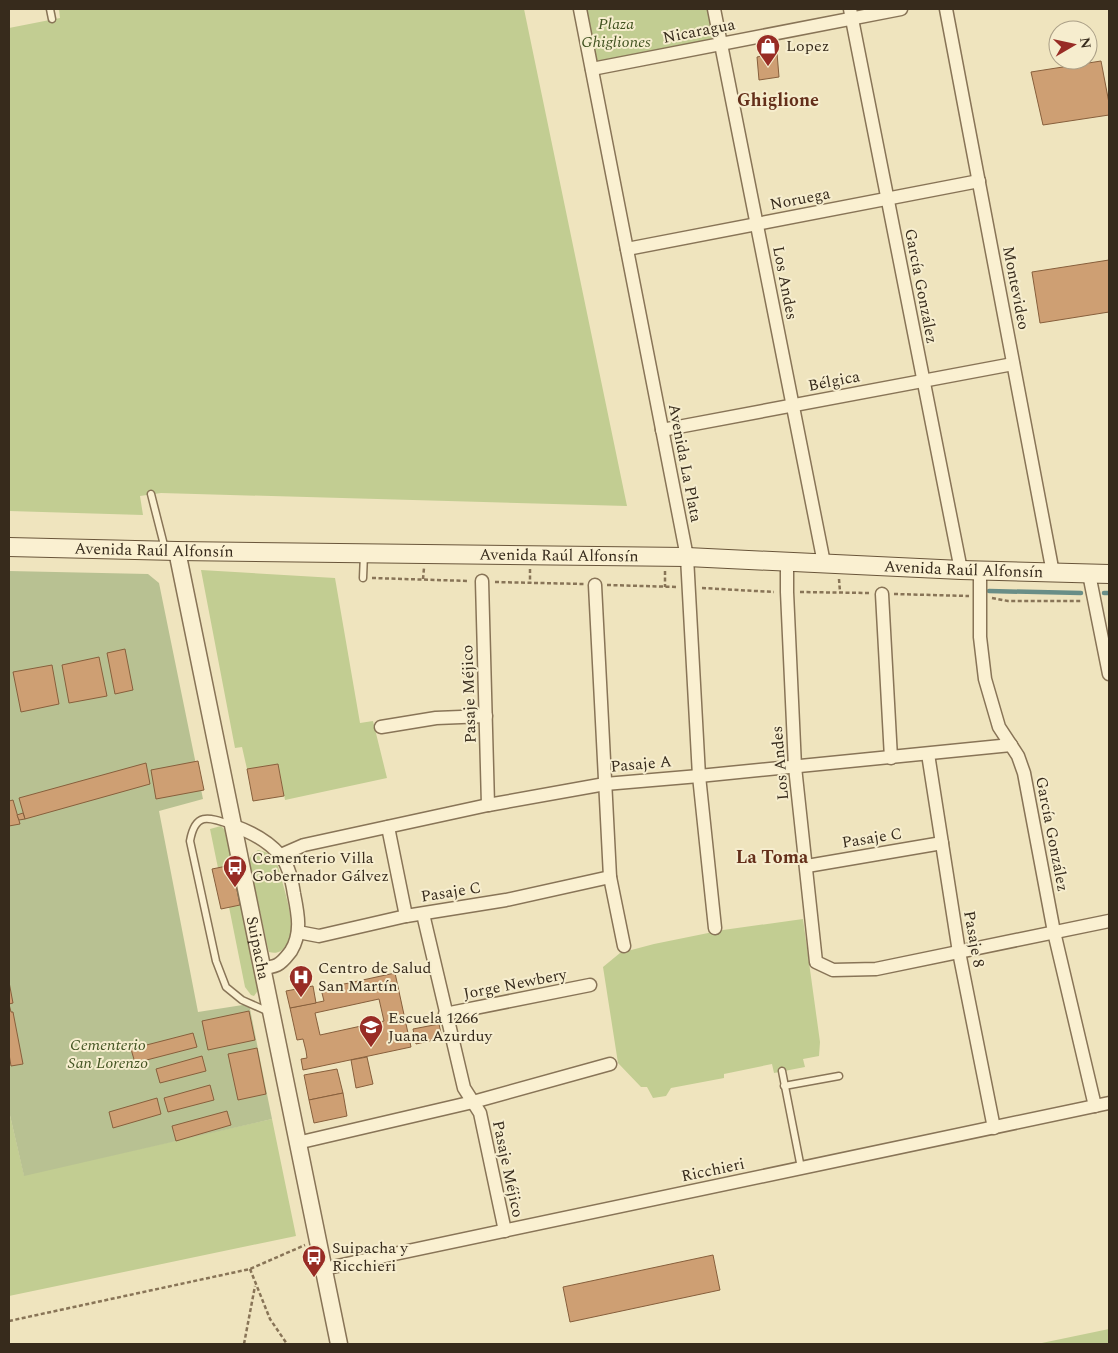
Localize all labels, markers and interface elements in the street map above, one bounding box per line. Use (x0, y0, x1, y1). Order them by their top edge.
park label: Plaza Ghigliones (581, 12, 651, 54)
street label: Nicaragua (661, 12, 737, 50)
north arrow (1048, 20, 1098, 70)
shop icon: Lopez (755, 33, 781, 67)
place label: Lopez (786, 34, 829, 58)
text: N (1074, 36, 1097, 50)
district label: Ghiglione (737, 87, 819, 114)
street label: Noruega (768, 181, 832, 217)
street label: García González (898, 226, 944, 346)
street label: Los Andes (766, 244, 804, 322)
street label: Montevideo (996, 244, 1036, 332)
street label: Bélgica (806, 364, 862, 398)
street label: Avenida La Plata (662, 402, 708, 524)
street label: Avenida Raúl Alfonsín (74, 537, 234, 564)
street label: Avenida Raúl Alfonsín (479, 543, 639, 568)
street label: Avenida Raúl Alfonsín (883, 554, 1044, 584)
street label: Pasaje Méjico (455, 644, 483, 744)
street label: Los Andes (765, 725, 795, 801)
street label: Pasaje A (609, 749, 673, 779)
street label: García González (1029, 774, 1075, 894)
street label: Pasaje C (840, 821, 904, 855)
district label: La Toma (736, 844, 809, 871)
place label: Cementerio Villa Gobernador Gálvez (252, 846, 389, 888)
bus stop icon: Cementerio Villa Gobernador Gálvez (222, 854, 248, 888)
street label: Pasaje C (419, 875, 483, 909)
street label: Pasaje 8 (957, 909, 991, 969)
street label: Suipacha (240, 914, 276, 982)
place label: Centro de Salud San Martín (318, 956, 431, 998)
street label: Jorge Newbery (461, 962, 570, 1006)
hospital icon: Centro de Salud San Martín (288, 964, 314, 998)
place label: Escuela 1266 Juana Azurduy (388, 1006, 494, 1048)
school or university icon: Escuela 1266 Juana Azurduy (358, 1014, 384, 1048)
park label: Cementerio San Lorenzo (68, 1033, 148, 1075)
street label: Pasaje Méjico (486, 1118, 530, 1220)
street label: Ricchieri (679, 1152, 747, 1188)
place label: Suipacha y Ricchieri (332, 1236, 409, 1278)
bus stop icon: Suipacha y Ricchieri (301, 1244, 327, 1278)

